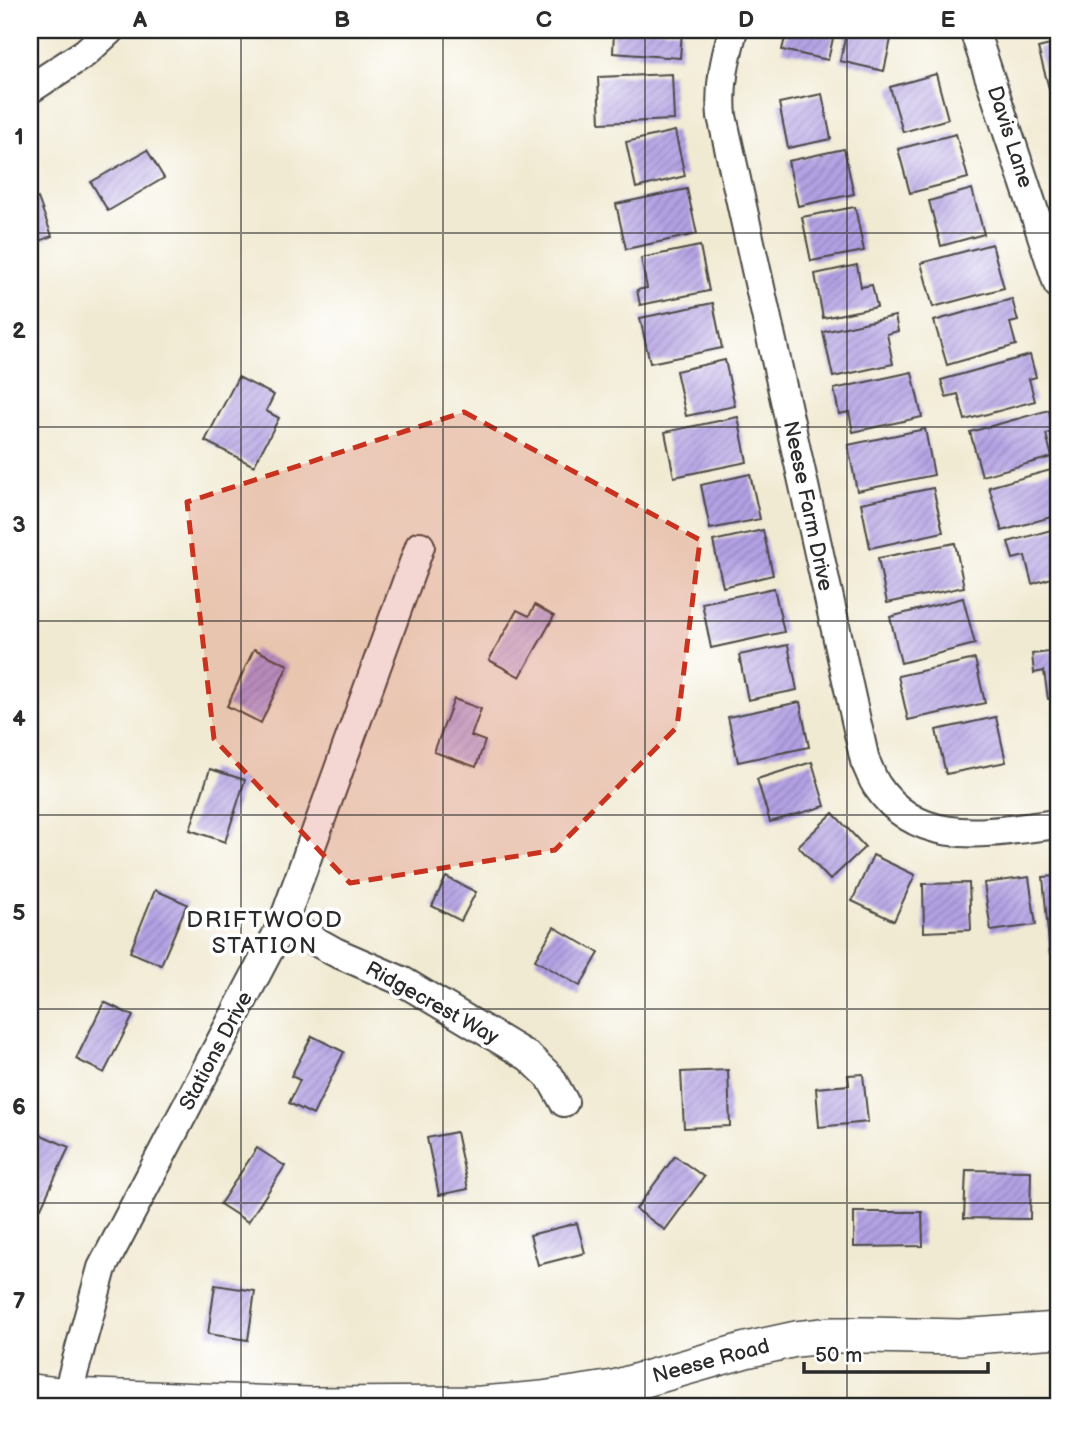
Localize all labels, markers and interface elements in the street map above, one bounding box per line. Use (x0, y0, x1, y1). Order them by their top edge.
text: A (132, 6, 148, 34)
text: B (334, 6, 350, 34)
text: C (536, 6, 552, 34)
text: D (738, 6, 754, 34)
text: E (941, 6, 956, 34)
street label: Davis Lane (982, 83, 1038, 191)
text: 1 (14, 123, 24, 151)
text: 2 (12, 317, 26, 345)
street label: Neese Farm Drive (778, 419, 838, 593)
text: 3 (12, 511, 26, 539)
text: 4 (12, 705, 26, 733)
text: 5 (12, 899, 26, 927)
district label: DRIFTWOOD STATION (186, 906, 344, 960)
street label: Ridgecrest Way (361, 956, 503, 1050)
street label: Stations Drive (174, 987, 258, 1115)
text: 6 (12, 1093, 26, 1121)
text: 7 (13, 1287, 26, 1315)
scale bar (804, 1331, 988, 1375)
street label: Neese Road (650, 1333, 772, 1389)
text: 50 m (815, 1343, 862, 1368)

